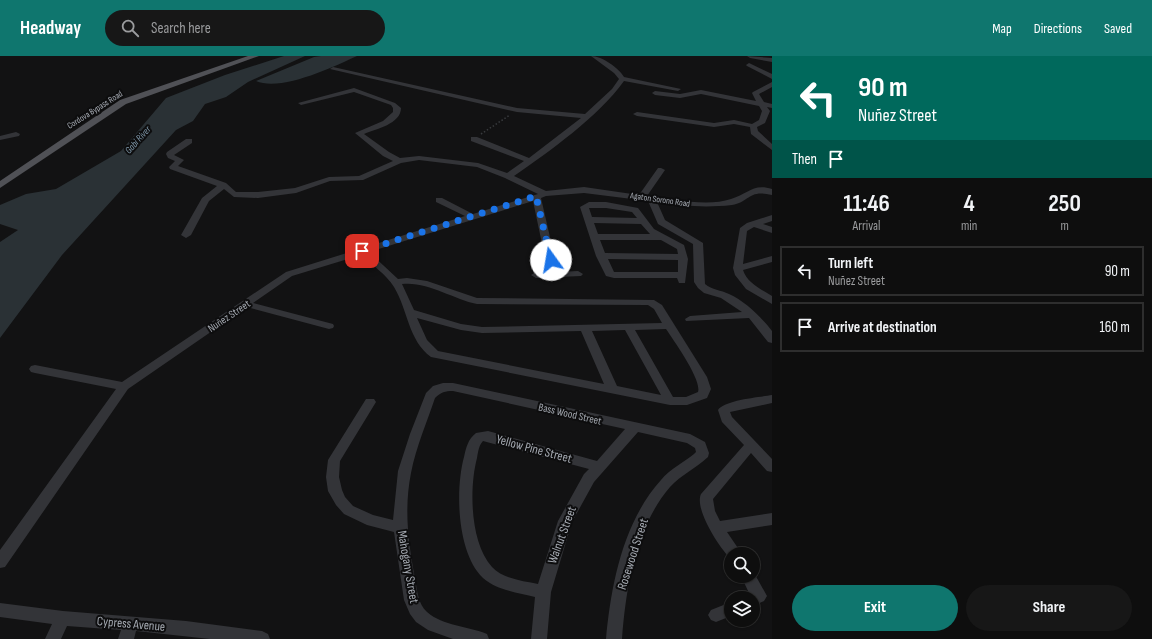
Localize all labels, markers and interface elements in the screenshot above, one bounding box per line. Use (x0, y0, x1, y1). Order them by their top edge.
search box (105, 10, 385, 46)
text: Headway (20, 17, 81, 40)
icon: search (119, 17, 141, 39)
text: Search here (151, 19, 211, 38)
text: Map (992, 20, 1012, 37)
text: Directions (1034, 20, 1082, 37)
text: Saved (1104, 20, 1132, 37)
text: 90 m (858, 71, 908, 104)
icon: left (792, 72, 844, 124)
street label: Cordova Bypass Road (65, 88, 125, 131)
text: Nuñez Street (858, 105, 937, 126)
water label: Gabi River (122, 123, 154, 156)
icon: arrive (825, 148, 847, 170)
text: Then (792, 150, 817, 169)
text: 11:46 (843, 189, 890, 218)
text: 4 (963, 189, 975, 218)
text: 250 (1048, 189, 1081, 218)
street label: Agaton Sorono Road (628, 190, 691, 210)
text: Arrival (852, 218, 880, 234)
text: min (961, 218, 977, 234)
text: m (1060, 218, 1069, 234)
pin (345, 234, 379, 268)
position arrow (530, 239, 572, 281)
icon: arrive (351, 240, 373, 262)
text: Turn left (828, 254, 873, 273)
icon: left (794, 260, 816, 282)
text: 90 m (1105, 262, 1130, 281)
text: Nuñez Street (828, 273, 885, 289)
street label: Nuñez Street (205, 297, 253, 335)
icon: arrive (794, 316, 816, 338)
text: Arrive at destination (828, 318, 937, 337)
text: 160 m (1099, 318, 1130, 337)
street label: Bass Wood Street (537, 400, 603, 428)
street label: Yellow Pine Street (494, 431, 574, 467)
street label: Walnut Street (544, 504, 580, 566)
street label: Rosewood Street (614, 516, 652, 592)
street label: Mahogany Street (394, 529, 422, 605)
map controls (724, 547, 760, 627)
button: search (724, 547, 760, 583)
button: Exit (792, 585, 958, 631)
button: Share (966, 585, 1132, 631)
button: layers (724, 591, 760, 627)
street label: Cypress Avenue (96, 613, 166, 635)

